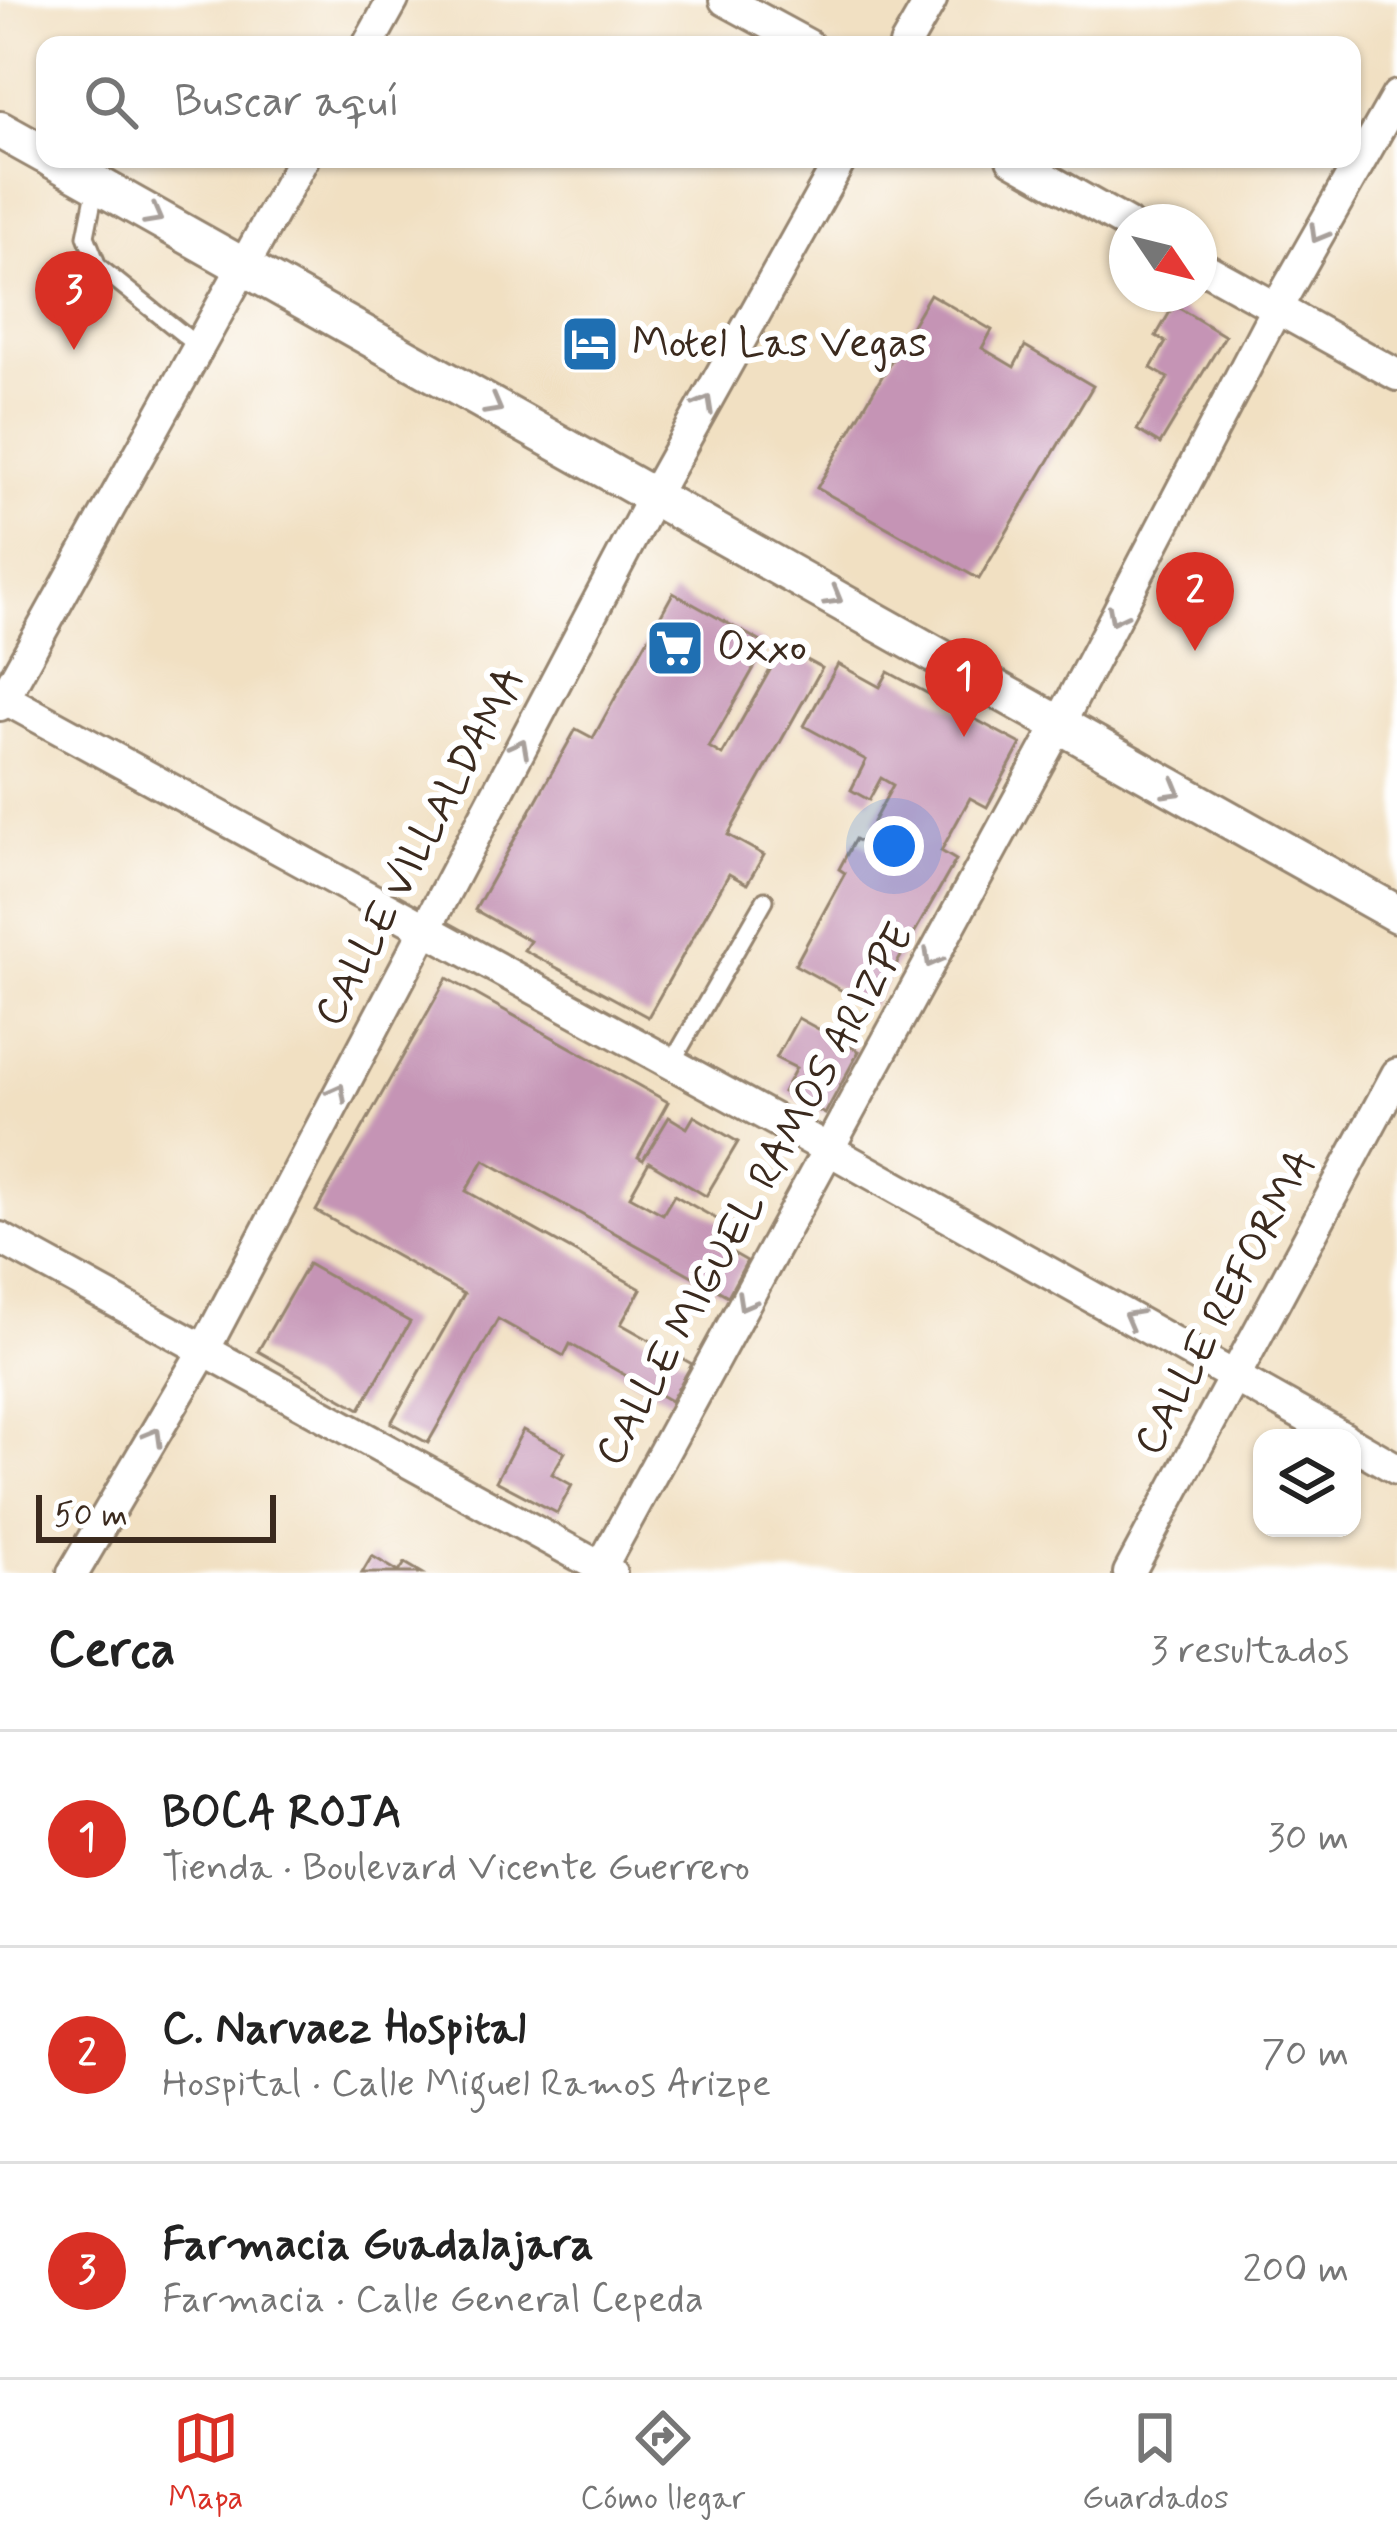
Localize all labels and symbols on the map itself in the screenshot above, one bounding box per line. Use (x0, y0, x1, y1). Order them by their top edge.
one-way arrow (141, 202, 162, 225)
north arrow (1109, 204, 1217, 312)
one-way arrow (1310, 221, 1333, 243)
pin: 3 (35, 251, 113, 350)
hotel icon: Motel Las Vegas (559, 313, 621, 375)
place label: Motel Las Vegas (632, 317, 927, 372)
one-way arrow (482, 392, 503, 415)
one-way arrow (691, 395, 714, 417)
pin: 2 (1156, 552, 1234, 651)
one-way arrow (822, 583, 843, 606)
one-way arrow (1107, 603, 1130, 624)
supermarket icon: Oxxo (644, 617, 706, 679)
place label: Oxxo (717, 621, 807, 676)
pin: 1 (925, 638, 1003, 737)
street label: CALLE VILLALDAMA (303, 658, 539, 1036)
one-way arrow (506, 739, 529, 760)
one-way arrow (1161, 776, 1182, 799)
your location (864, 816, 924, 876)
street label: CALLE MIGUEL RAMOS ARIZPE (584, 914, 928, 1476)
one-way arrow (923, 947, 946, 968)
one-way arrow (324, 1083, 347, 1105)
street label: CALLE REFORMA (1122, 1141, 1330, 1465)
one-way arrow (736, 1289, 759, 1310)
one-way arrow (1123, 1309, 1145, 1332)
one-way arrow (139, 1427, 162, 1449)
scale bar (36, 1489, 276, 1542)

